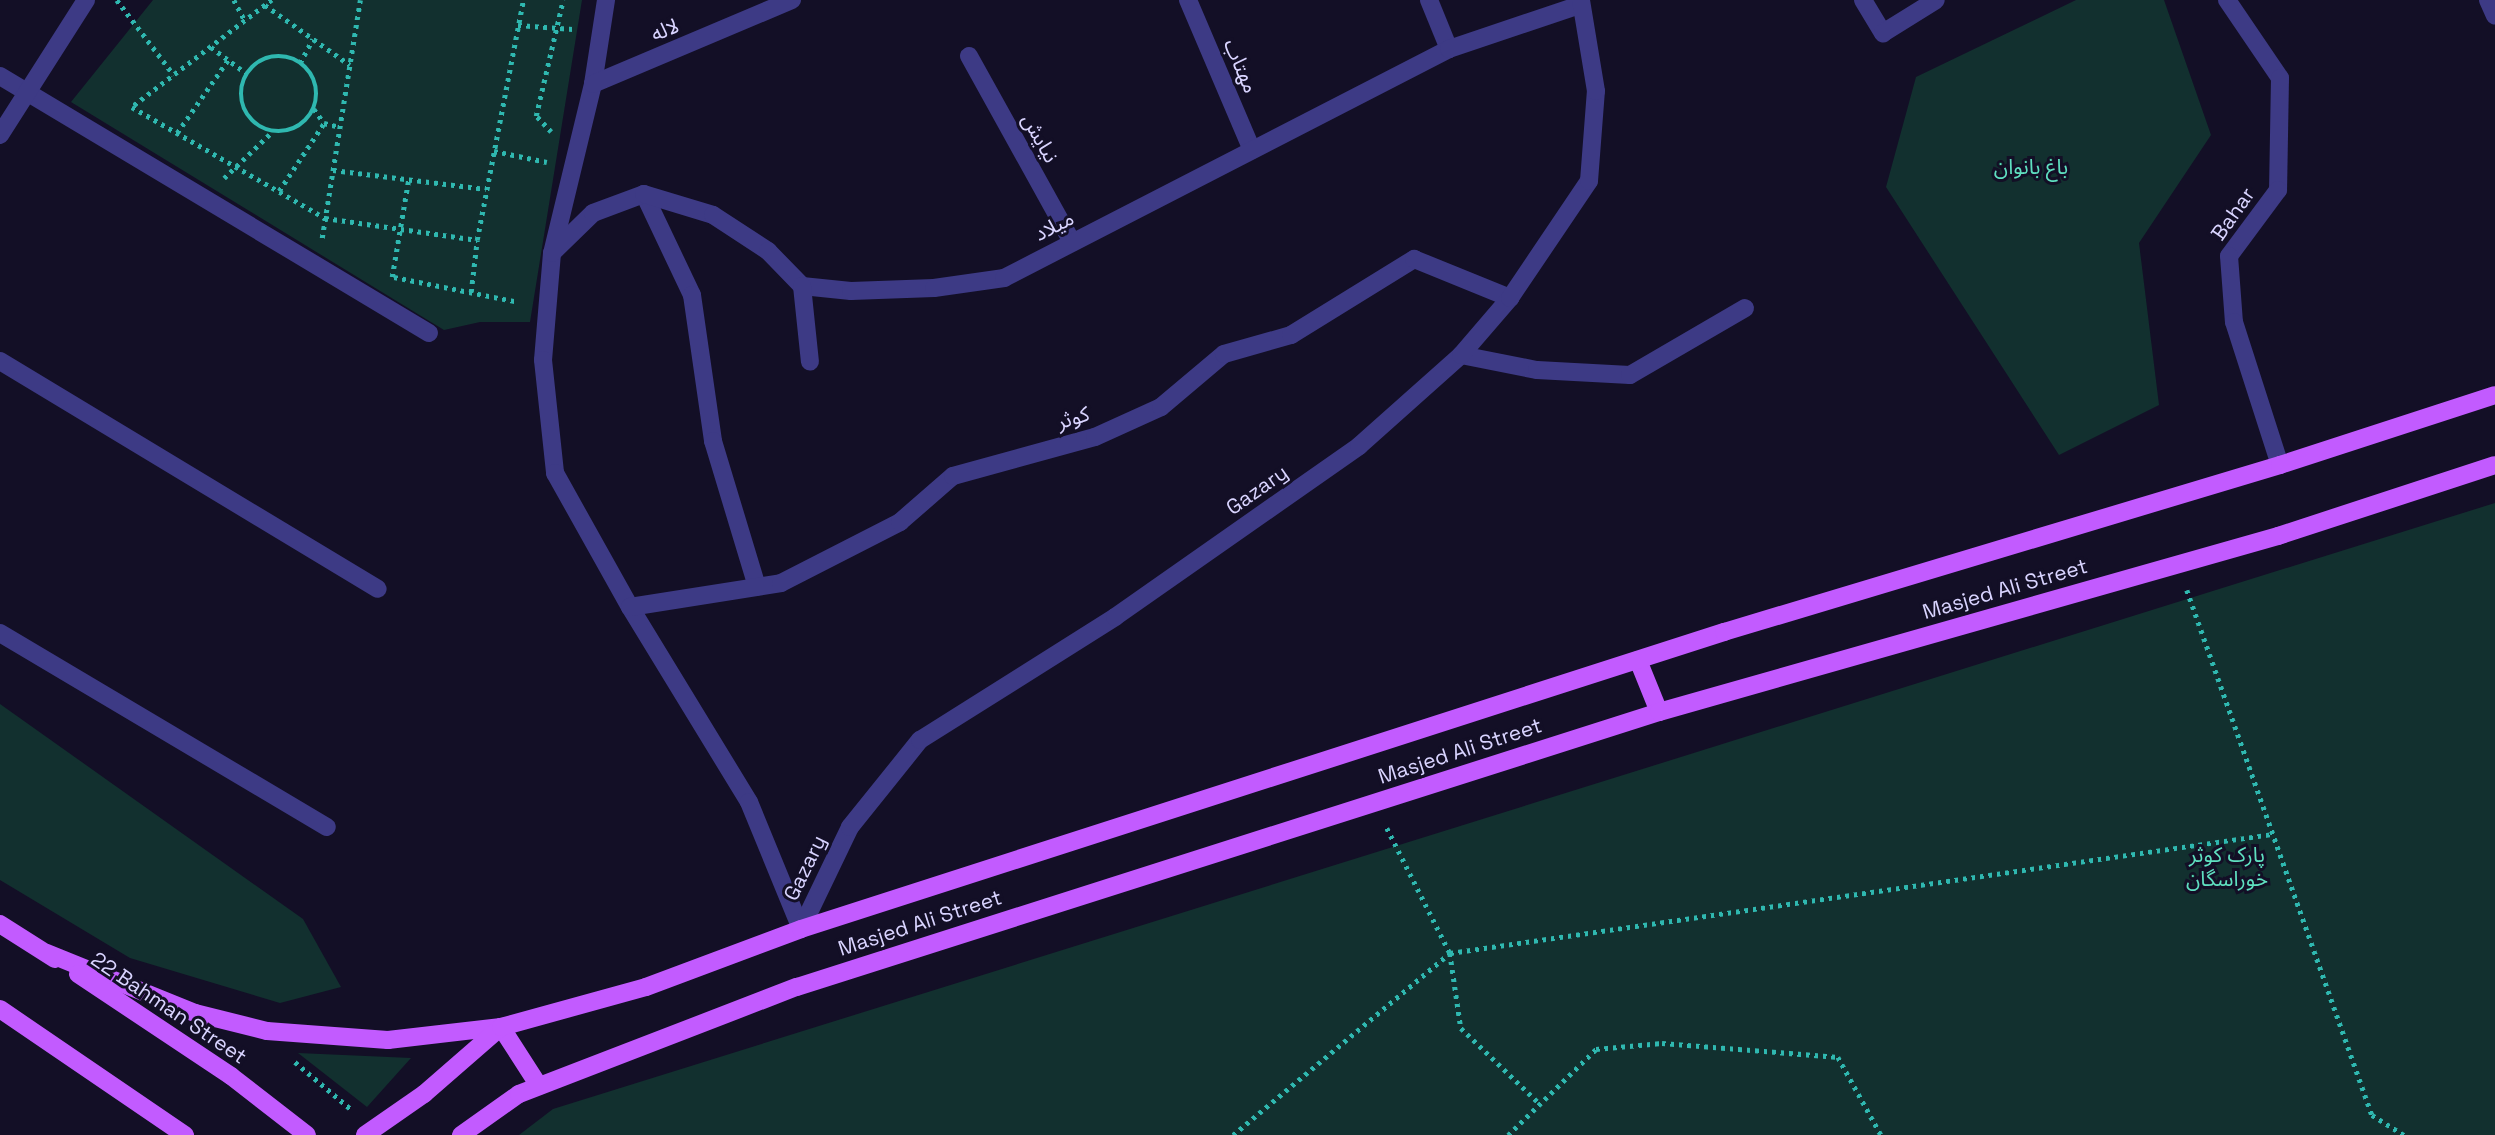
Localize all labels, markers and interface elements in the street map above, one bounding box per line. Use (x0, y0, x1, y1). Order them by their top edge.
street label: لاله (647, 13, 683, 47)
street label: مهتاب (1218, 35, 1264, 97)
street label: نیایش (1016, 109, 1064, 167)
park label: باغ بانوان (1994, 154, 2068, 180)
street label: Bahar (2206, 183, 2260, 245)
street label: میلاد (1030, 205, 1078, 247)
street label: کوثر (1053, 401, 1093, 435)
street label: Gazary (1221, 460, 1293, 520)
street label: Masjed Ali Street (1919, 553, 2091, 625)
street label: Masjed Ali Street (1375, 713, 1545, 789)
street label: Gazary (778, 831, 832, 905)
park label: پارک کوثر خوراسگان (2186, 842, 2268, 892)
street label: Masjed Ali Street (835, 885, 1005, 961)
street label: 22 Bahman Street (86, 947, 252, 1069)

